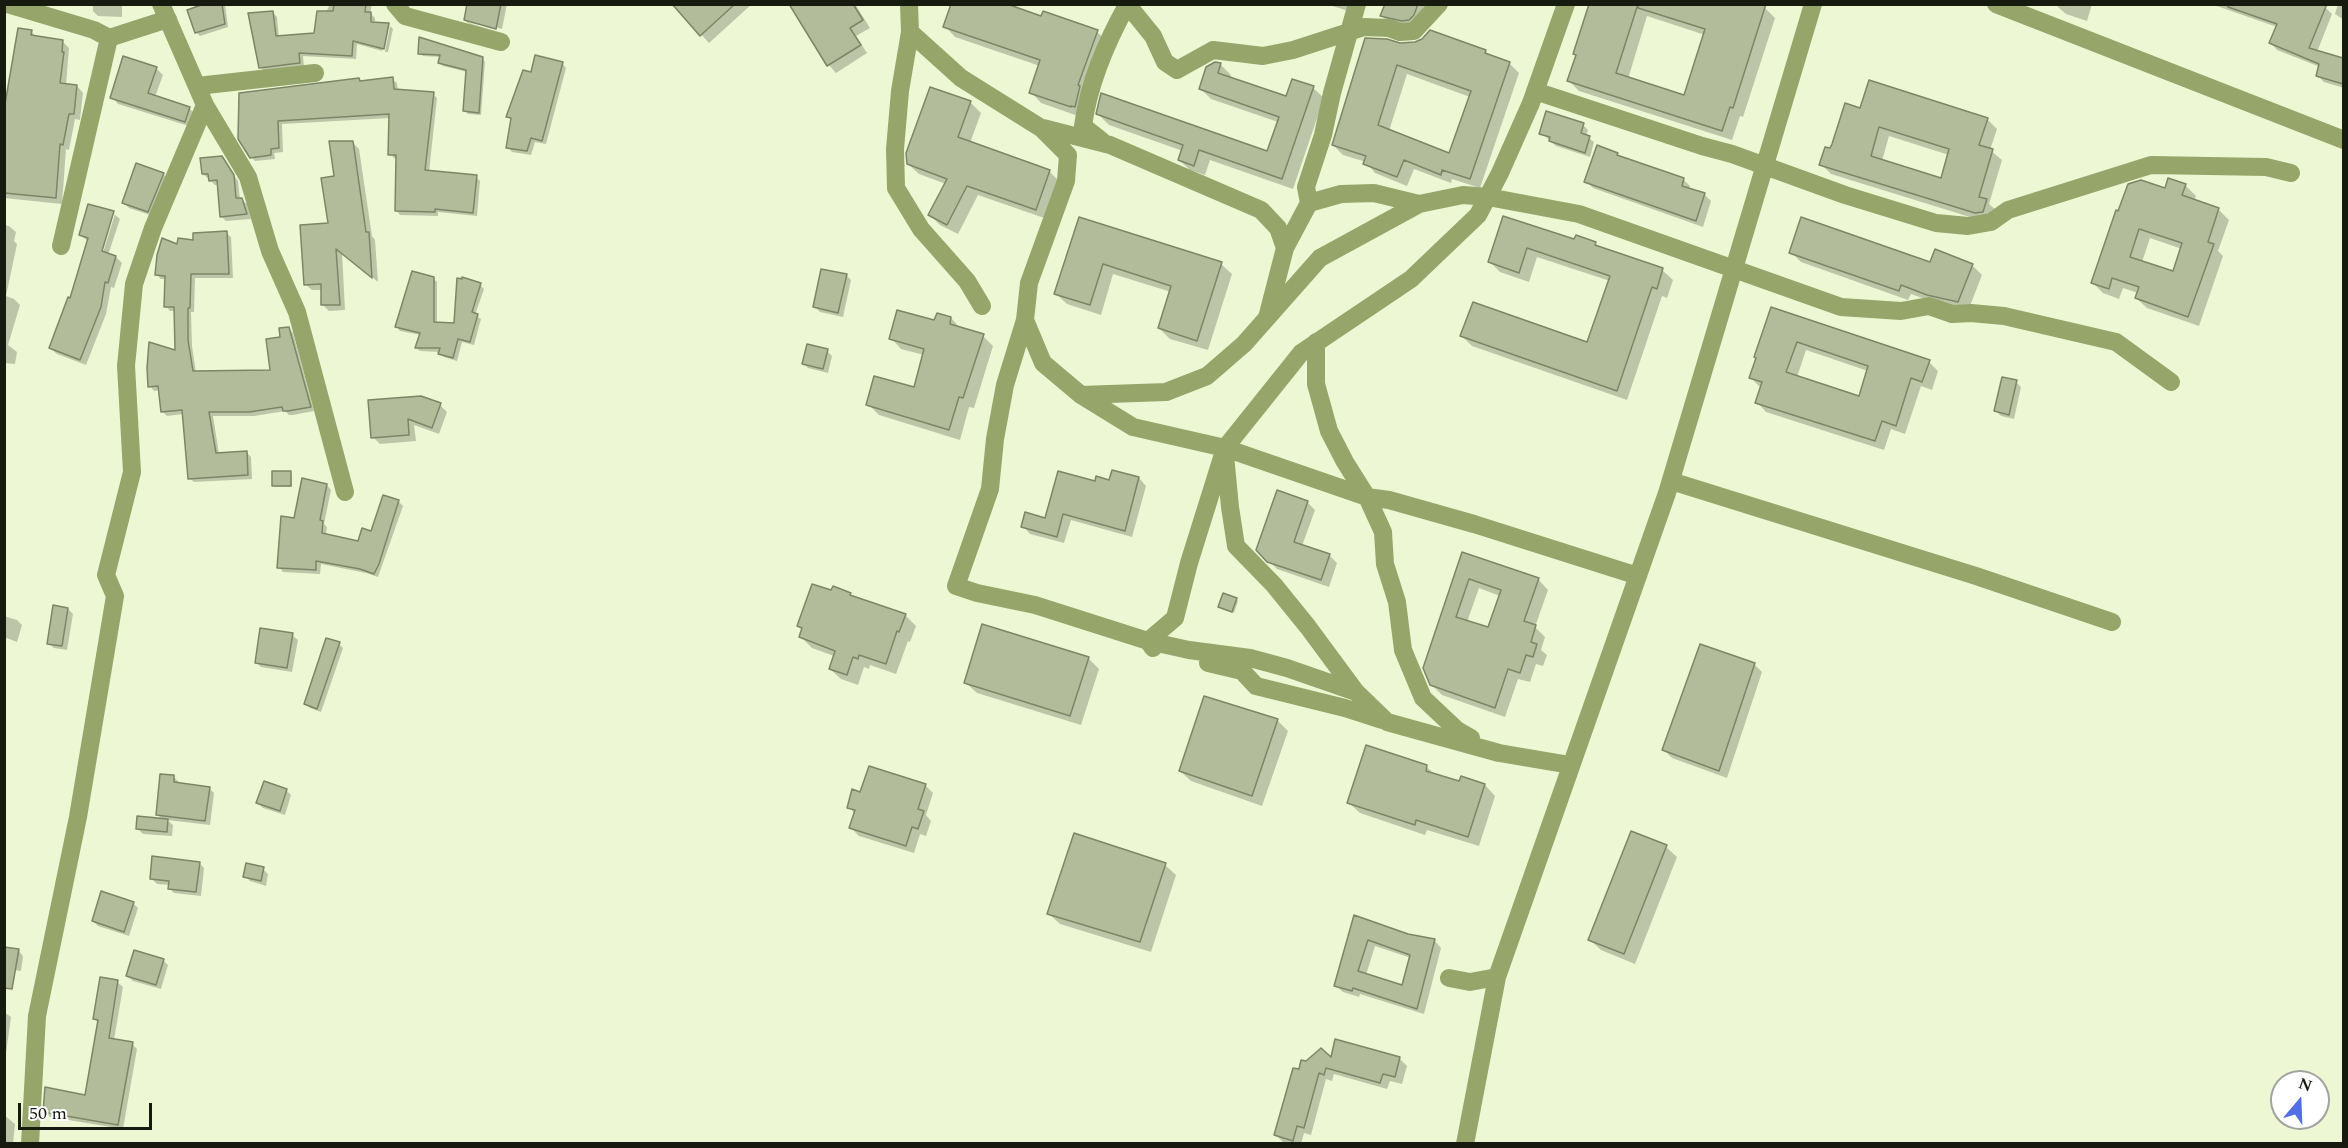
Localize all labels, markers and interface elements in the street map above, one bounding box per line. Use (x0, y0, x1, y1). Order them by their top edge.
north arrow (2270, 1070, 2330, 1130)
text: N (2295, 1071, 2315, 1098)
scale bar (21, 1091, 154, 1129)
text: 50 m (29, 1100, 67, 1127)

